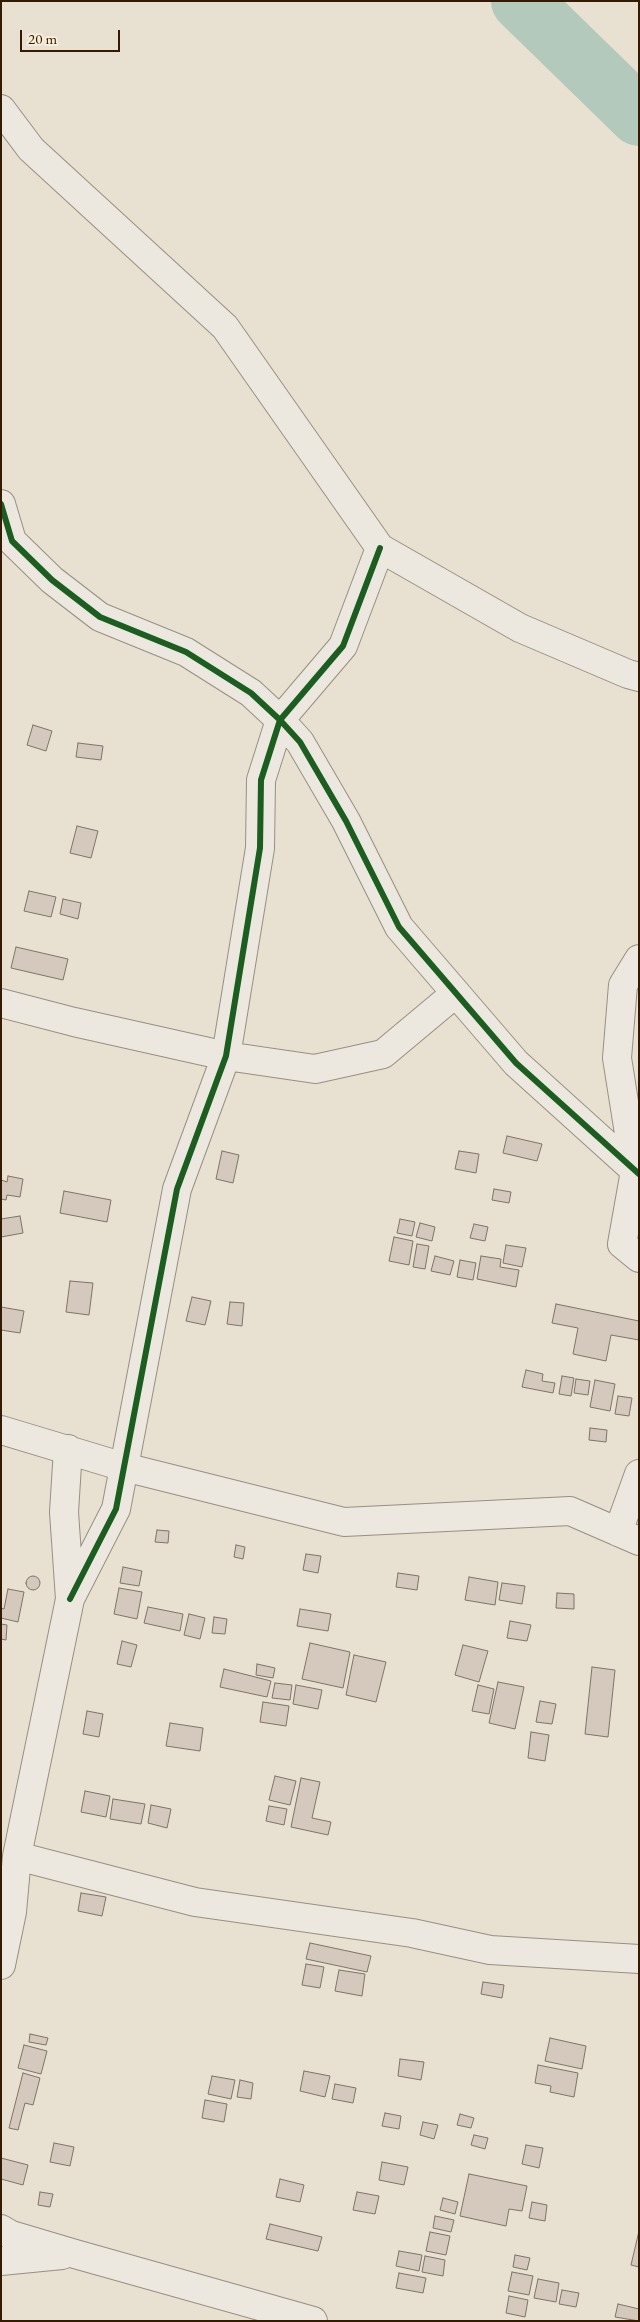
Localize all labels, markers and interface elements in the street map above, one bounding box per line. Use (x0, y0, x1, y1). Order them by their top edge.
scale bar (22, 20, 122, 52)
text: 20 m (28, 29, 57, 48)

